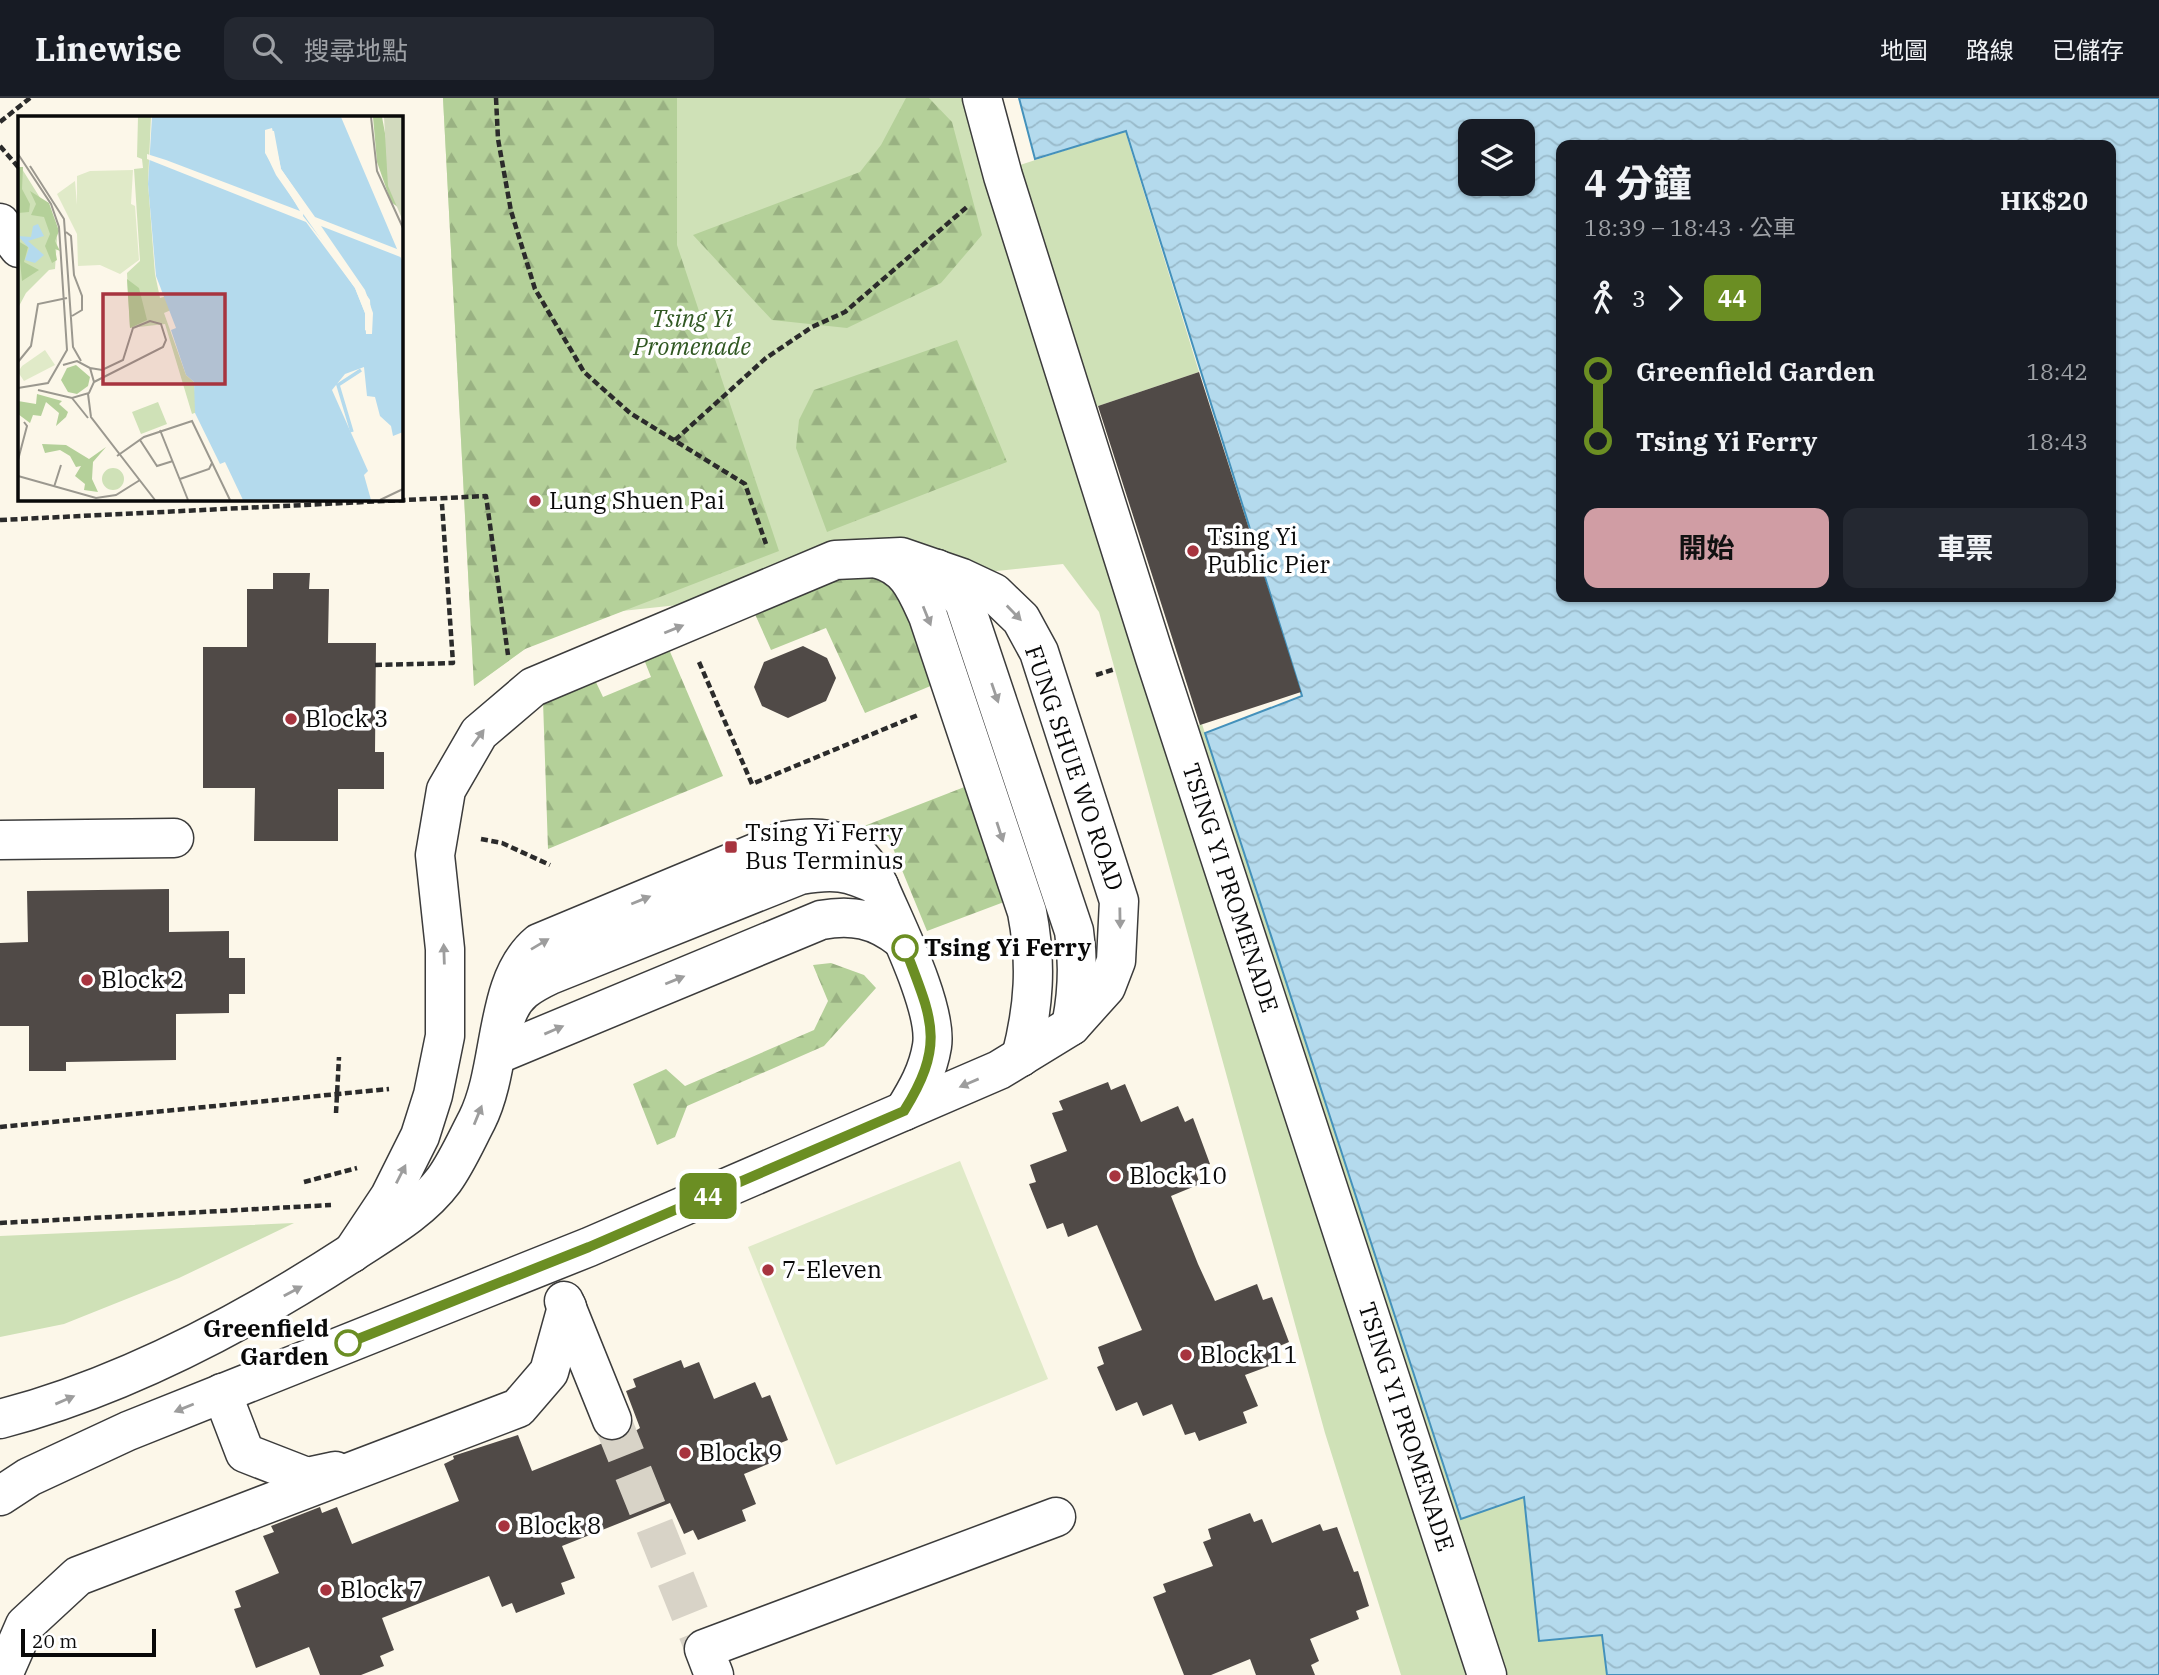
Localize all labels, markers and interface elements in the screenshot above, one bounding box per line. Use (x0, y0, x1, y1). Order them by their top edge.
search box (224, 17, 714, 80)
text: Linewise (35, 27, 182, 70)
icon: search (248, 29, 286, 67)
text: 搜尋地點 (304, 33, 408, 67)
text: 地圖 (1880, 34, 1928, 66)
text: 路線 (1966, 34, 2014, 66)
text: 已儲存 (2052, 34, 2124, 66)
inset map (18, 116, 402, 500)
map controls (1458, 119, 1535, 196)
button: layers (1458, 119, 1535, 196)
text: 4 分鐘 (1584, 158, 1692, 207)
text: HK$20 (2000, 183, 2088, 217)
text: 18:39 – 18:43 · 公車 (1584, 212, 1796, 242)
icon: walk (1584, 279, 1622, 317)
icon: forward (1656, 279, 1694, 317)
text: 44 (1718, 282, 1747, 314)
text: 3 (1632, 283, 1646, 313)
park label: Tsing Yi Promenade (632, 302, 751, 362)
text: Greenfield Garden (1636, 354, 1875, 388)
text: 18:42 (2026, 356, 2088, 386)
text: Tsing Yi Ferry (1636, 424, 1817, 458)
text: 18:43 (2026, 426, 2088, 456)
place label: Lung Shuen Pai (549, 484, 725, 516)
marker: Lung Shuen Pai (527, 493, 543, 509)
button: 開始 (1584, 508, 1829, 588)
button: 車票 (1843, 508, 2088, 588)
place label: Tsing Yi Public Pier (1207, 520, 1330, 580)
marker: Tsing Yi Public Pier (1185, 543, 1201, 559)
one-way arrow (1006, 604, 1022, 621)
one-way arrow (922, 606, 933, 627)
one-way arrow (663, 623, 684, 634)
street label: FUNG SHUE WO ROAD (1018, 641, 1132, 895)
one-way arrow (990, 683, 1001, 704)
place label: Block 3 (305, 702, 388, 734)
marker: Block 3 (283, 711, 299, 727)
one-way arrow (471, 728, 485, 747)
street label: TSING YI PROMENADE (1175, 759, 1287, 1016)
place label: Tsing Yi Ferry Bus Terminus (745, 816, 903, 876)
one-way arrow (996, 821, 1006, 842)
marker: Tsing Yi Ferry Bus Terminus (723, 839, 739, 855)
one-way arrow (631, 894, 652, 905)
one-way arrow (1114, 908, 1125, 930)
place label: Tsing Yi Ferry (924, 931, 1092, 963)
marker: Tsing Yi Ferry (892, 935, 918, 961)
one-way arrow (531, 938, 550, 950)
one-way arrow (439, 943, 450, 965)
place label: Block 2 (101, 963, 184, 995)
marker: Block 2 (79, 972, 95, 988)
one-way arrow (665, 974, 686, 985)
one-way arrow (544, 1024, 564, 1036)
one-way arrow (959, 1077, 979, 1089)
one-way arrow (472, 1105, 483, 1126)
place label: Block 10 (1129, 1159, 1227, 1191)
one-way arrow (396, 1164, 407, 1184)
marker: Block 10 (1107, 1168, 1123, 1184)
line badge: 44 (676, 1173, 740, 1219)
text: 44 (694, 1180, 722, 1212)
place label: 7-Eleven (782, 1253, 882, 1285)
marker: 7-Eleven (760, 1262, 776, 1278)
one-way arrow (283, 1285, 302, 1297)
street label: TSING YI PROMENADE (1351, 1298, 1463, 1555)
place label: Greenfield Garden (203, 1312, 329, 1372)
marker: Greenfield Garden (335, 1330, 361, 1356)
place label: Block 11 (1200, 1338, 1298, 1370)
marker: Block 11 (1178, 1347, 1194, 1363)
one-way arrow (55, 1394, 76, 1405)
one-way arrow (174, 1402, 194, 1414)
place label: Block 9 (699, 1436, 782, 1468)
marker: Block 9 (677, 1445, 693, 1461)
place label: Block 8 (518, 1509, 601, 1541)
marker: Block 8 (496, 1518, 512, 1534)
place label: Block 7 (340, 1573, 423, 1605)
marker: Block 7 (318, 1582, 334, 1598)
scale bar (21, 1626, 156, 1658)
text: 20 m (32, 1629, 77, 1653)

